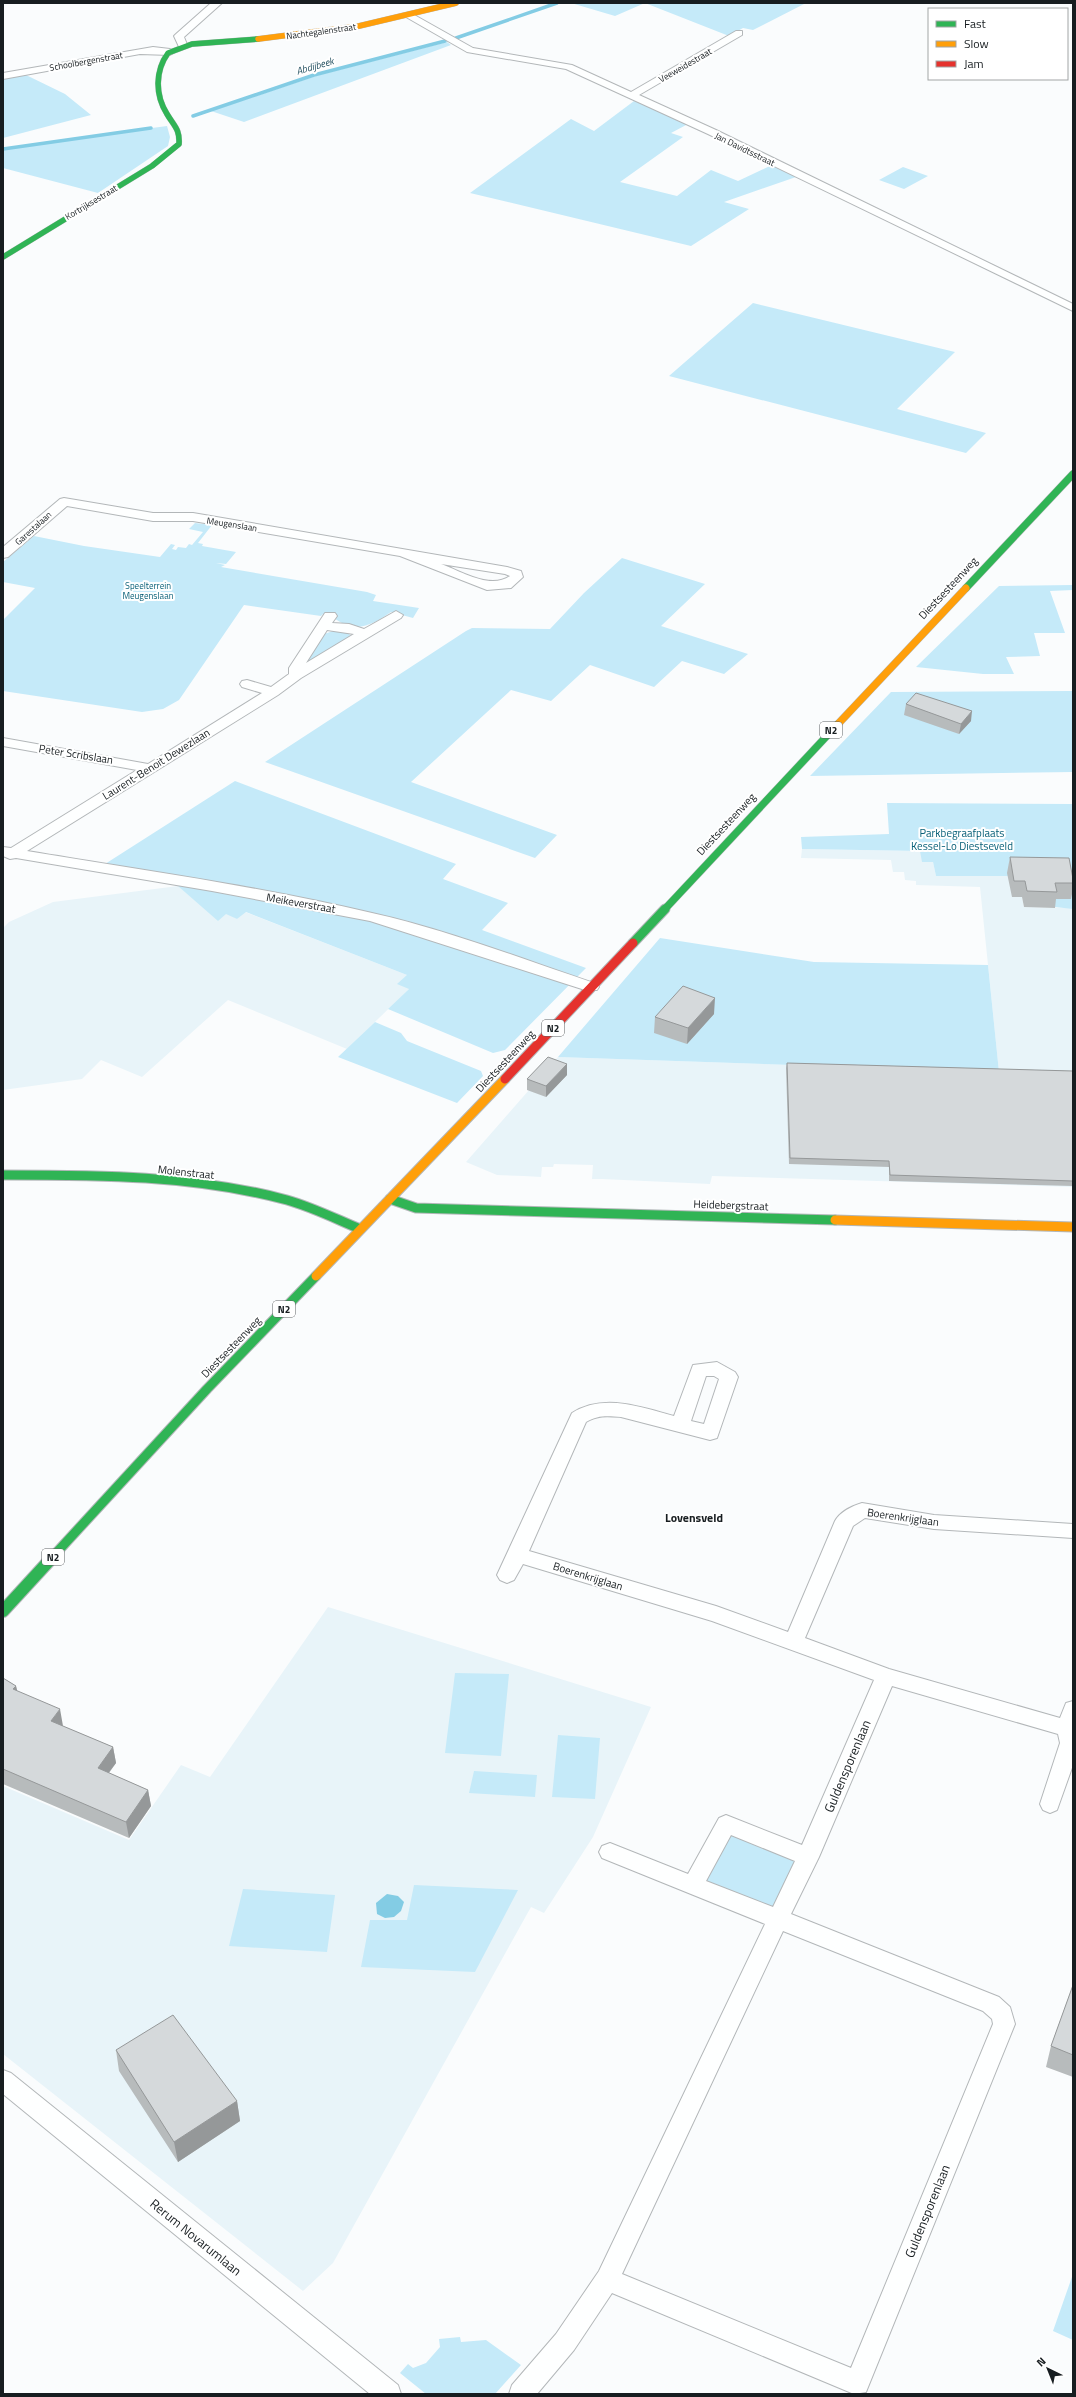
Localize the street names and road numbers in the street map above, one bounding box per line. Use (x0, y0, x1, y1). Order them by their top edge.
street label: Nachtegalenstraat (285, 20, 358, 42)
street label: Veeweidestraat (656, 44, 715, 85)
street label: Schoolbergenstraat (48, 48, 124, 74)
street label: Jan Davidtsstraat (713, 129, 778, 170)
street label: Kortrijksestraat (62, 181, 120, 223)
street label: Garestalaan (12, 508, 54, 548)
street label: Meugenslaan (206, 514, 258, 534)
street label: Diestsesteenweg (915, 553, 981, 623)
road number: N2 (820, 722, 842, 738)
street label: Laurent-Benoit Dewezlaan (99, 724, 213, 804)
street label: Peter Scribslaan (38, 740, 114, 768)
street label: Diestsesteenweg (693, 789, 759, 859)
street label: Meikeverstraat (265, 889, 337, 917)
road number: N2 (542, 1020, 564, 1036)
street label: Diestsesteenweg (472, 1026, 538, 1096)
street label: Molenstraat (157, 1161, 215, 1183)
street label: Heidebergstraat (693, 1196, 769, 1214)
road number: N2 (273, 1301, 295, 1317)
street label: Diestsesteenweg (197, 1312, 265, 1381)
street label: Boerenkrijglaan (866, 1504, 940, 1530)
road number: N2 (42, 1549, 64, 1565)
street label: Boerenkrijglaan (551, 1558, 625, 1594)
street label: Guldensporenlaan (818, 1717, 876, 1815)
street label: Guldensporenlaan (899, 2161, 955, 2261)
street label: Rerum Novarumlaan (146, 2194, 246, 2280)

